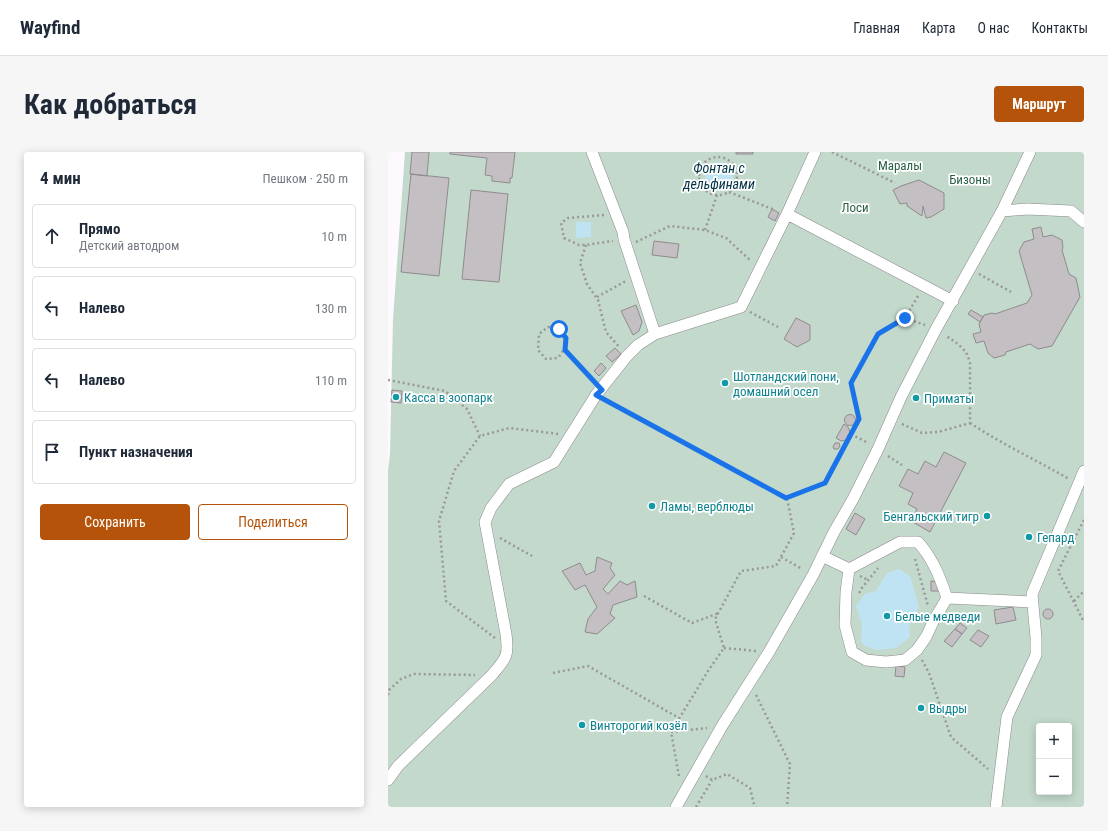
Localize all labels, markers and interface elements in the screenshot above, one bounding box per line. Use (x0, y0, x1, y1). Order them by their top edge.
text: Wayfind (20, 16, 80, 39)
text: Главная (853, 20, 900, 36)
text: Карта (922, 20, 955, 36)
text: О нас (977, 20, 1009, 36)
text: Контакты (1031, 20, 1088, 36)
button: Маршрут (994, 86, 1084, 122)
text: Как добраться (24, 88, 197, 121)
park label: Маралы (878, 158, 922, 173)
water label: Фонтан с дельфинами (682, 160, 755, 192)
text: 4 мин (40, 168, 81, 188)
text: Пешком · 250 m (262, 171, 348, 186)
park label: Бизоны (949, 172, 991, 187)
park label: Лоси (841, 200, 869, 215)
text: Прямо (79, 220, 120, 238)
icon: ahead (41, 225, 63, 247)
text: 10 m (321, 229, 347, 244)
text: Детский автодром (79, 238, 179, 253)
icon: left (41, 297, 63, 319)
text: Налево (79, 299, 125, 317)
text: 130 m (315, 301, 347, 316)
route end (896, 309, 914, 327)
route start (550, 320, 568, 338)
icon: left (41, 369, 63, 391)
place label: Шотландский пони, домашний осел (733, 369, 839, 399)
text: Налево (79, 371, 125, 389)
text: 110 m (315, 373, 347, 388)
marker: Шотландский пони, домашний осел (720, 378, 730, 388)
place label: Касса в зоопарк (404, 390, 493, 405)
place label: Приматы (924, 391, 974, 406)
marker: Касса в зоопарк (391, 392, 401, 402)
marker: Приматы (911, 393, 921, 403)
icon: arrive (41, 441, 63, 463)
text: Пункт назначения (79, 443, 193, 461)
place label: Ламы, верблюды (660, 499, 754, 514)
marker: Ламы, верблюды (647, 501, 657, 511)
button: Сохранить (40, 504, 190, 540)
button: Поделиться (198, 504, 348, 540)
place label: Бенгальский тигр (883, 509, 979, 524)
marker: Бенгальский тигр (982, 511, 992, 521)
place label: Гепард (1037, 530, 1074, 545)
marker: Гепард (1024, 532, 1034, 542)
place label: Белые медведи (895, 609, 980, 624)
marker: Белые медведи (882, 611, 892, 621)
place label: Выдры (929, 701, 967, 716)
marker: Выдры (916, 703, 926, 713)
place label: Винторогий козёл (590, 718, 687, 733)
marker: Винторогий козёл (577, 720, 587, 730)
map controls (1036, 723, 1072, 795)
button: + (1036, 723, 1072, 759)
button: − (1036, 759, 1072, 795)

